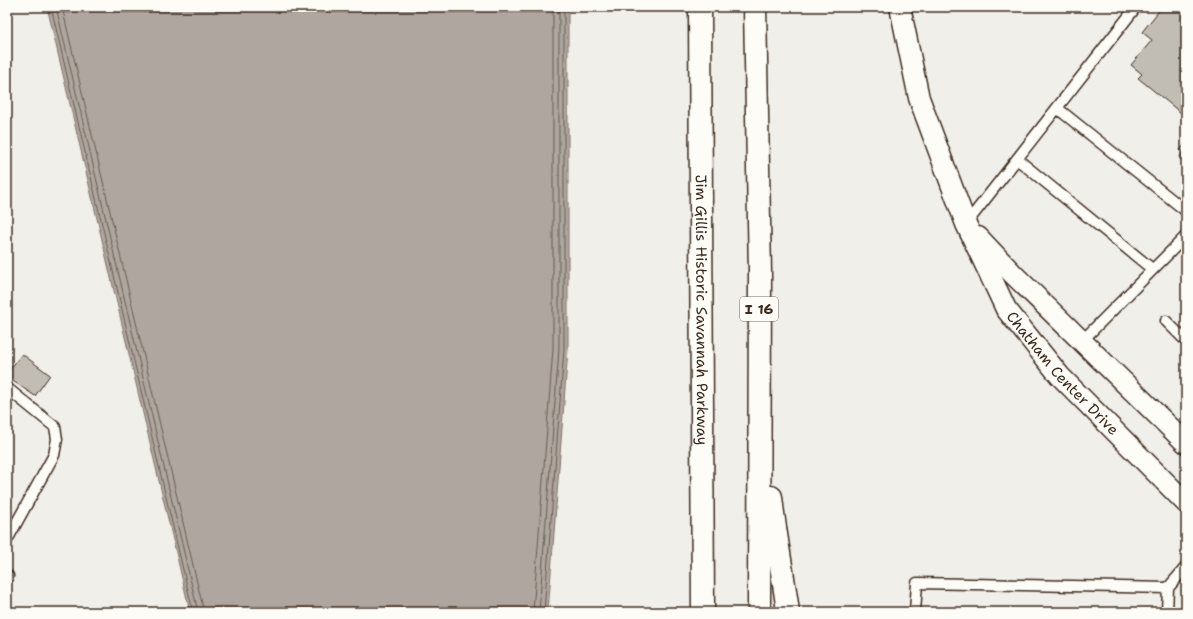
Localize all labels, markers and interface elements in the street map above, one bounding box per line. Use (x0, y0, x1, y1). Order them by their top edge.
street label: Jim Gillis Historic Savannah Parkway (691, 174, 712, 446)
road number: I 16 (740, 297, 778, 321)
street label: Chatham Center Drive (1002, 307, 1123, 440)

